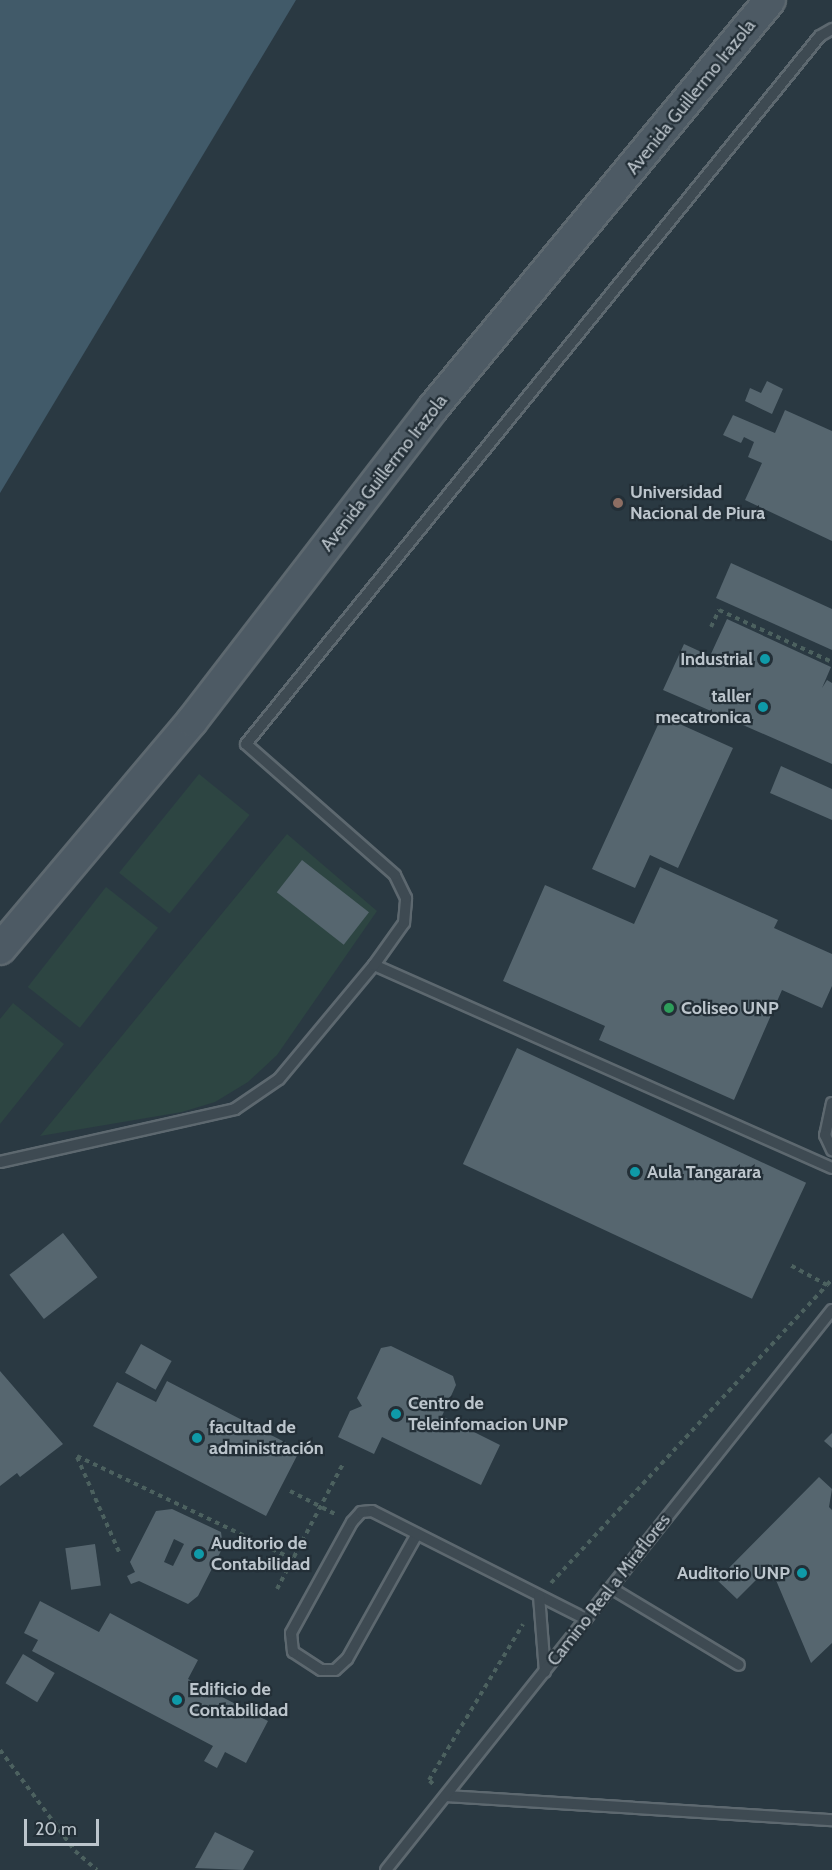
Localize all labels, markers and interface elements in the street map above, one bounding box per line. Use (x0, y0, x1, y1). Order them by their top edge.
street label: Avenida Guillermo Irazola (622, 15, 760, 179)
street label: Avenida Guillermo Irazola (316, 390, 452, 556)
place label: Universidad Nacional de Piura (630, 482, 765, 524)
marker: Universidad Nacional de Piura (611, 496, 625, 510)
place label: Industrial (680, 648, 753, 670)
marker: Industrial (758, 652, 772, 666)
place label: taller mecatronica (655, 686, 751, 728)
marker: taller mecatronica (756, 700, 770, 714)
place label: Coliseo UNP (681, 997, 779, 1019)
marker: Coliseo UNP (662, 1001, 676, 1015)
place label: Aula Tangarara (647, 1161, 761, 1183)
marker: Aula Tangarara (628, 1165, 642, 1179)
place label: Centro de Teleinfomacion UNP (408, 1393, 568, 1436)
marker: Centro de Teleinfomacion UNP (389, 1407, 403, 1421)
place label: facultad de administración (209, 1417, 324, 1460)
marker: facultad de administración (190, 1431, 204, 1445)
street label: Camino Real a Miraflores (543, 1510, 675, 1670)
place label: Auditorio de Contabilidad (211, 1533, 310, 1576)
marker: Auditorio de Contabilidad (192, 1547, 206, 1561)
place label: Auditorio UNP (677, 1562, 790, 1584)
marker: Auditorio UNP (795, 1566, 809, 1580)
place label: Edificio de Contabilidad (189, 1679, 288, 1722)
marker: Edificio de Contabilidad (170, 1693, 184, 1707)
scale bar (27, 1807, 102, 1845)
text: 20 m (35, 1818, 77, 1840)

